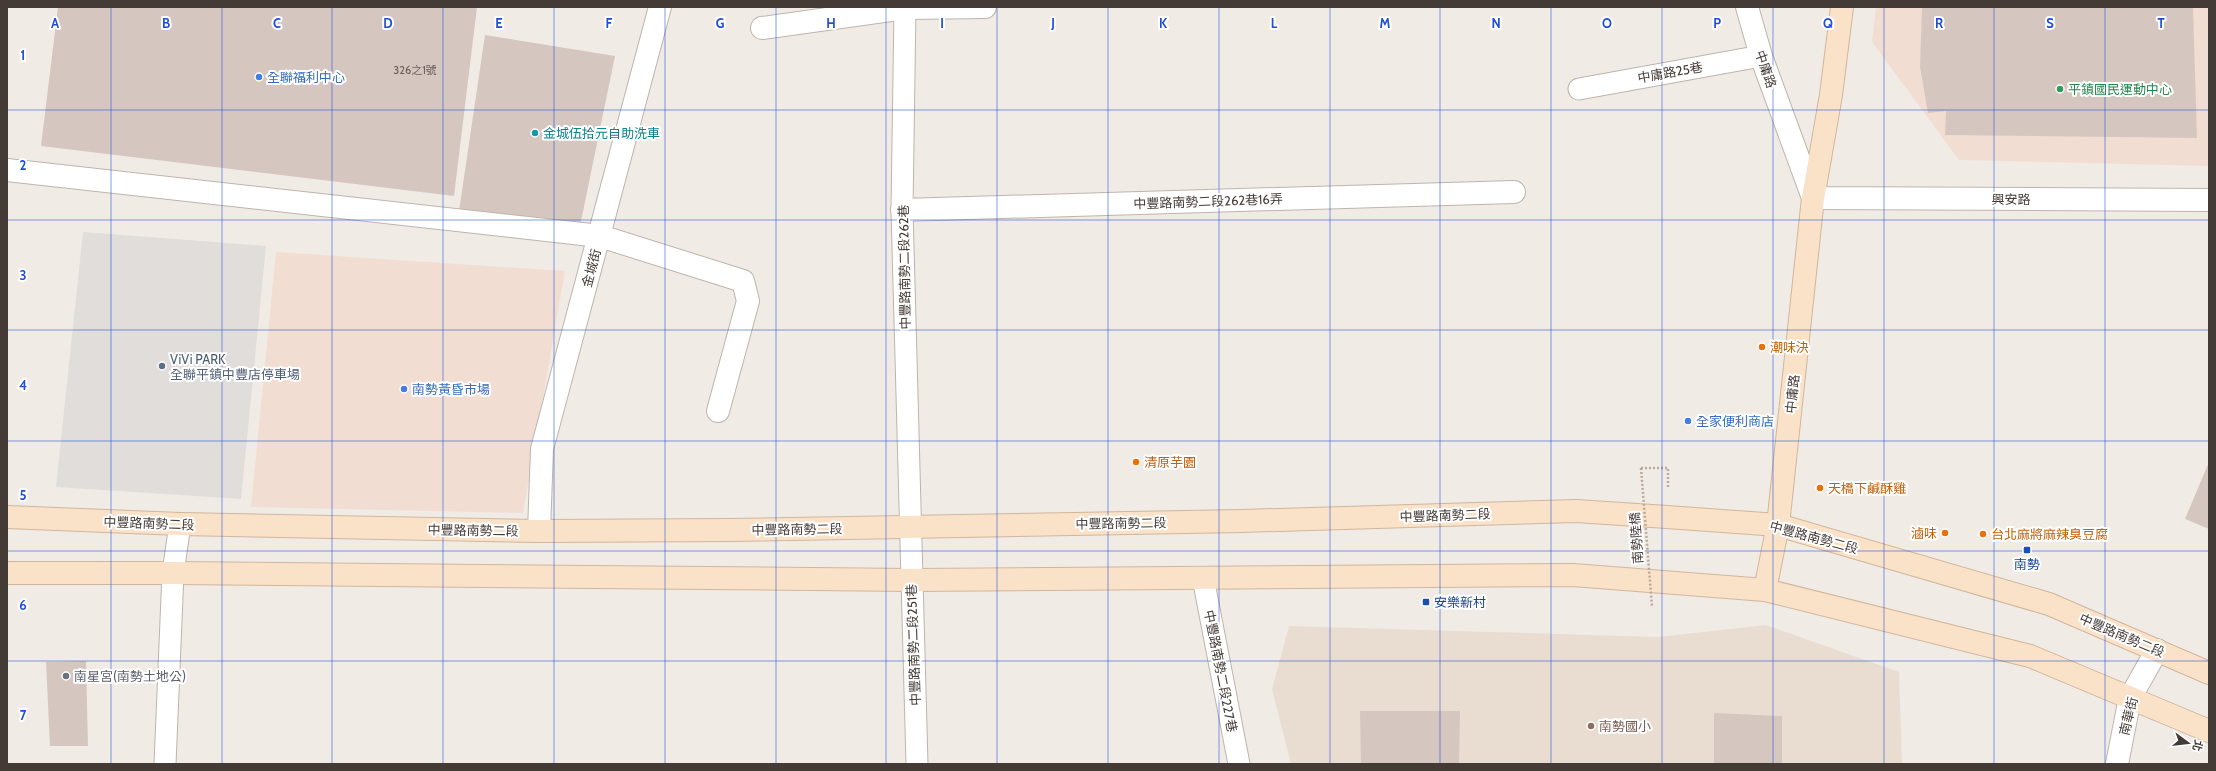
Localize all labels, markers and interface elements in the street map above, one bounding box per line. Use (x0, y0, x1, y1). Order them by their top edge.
text: A (51, 15, 60, 31)
text: B (162, 15, 170, 31)
text: C (273, 15, 281, 31)
text: D (383, 15, 393, 31)
text: E (495, 15, 503, 31)
text: F (606, 15, 613, 31)
text: G (716, 15, 725, 31)
text: H (826, 15, 836, 31)
text: I (940, 15, 944, 31)
text: J (1050, 15, 1055, 31)
text: K (1159, 15, 1168, 31)
text: L (1271, 15, 1278, 31)
text: M (1380, 15, 1391, 31)
text: N (1491, 15, 1501, 31)
text: O (1602, 15, 1612, 31)
text: P (1713, 15, 1721, 31)
text: Q (1823, 15, 1833, 31)
text: R (1935, 15, 1943, 31)
text: S (2046, 15, 2054, 31)
text: T (2157, 15, 2165, 31)
text: 1 (21, 47, 25, 63)
street label: 中庸路 (1752, 48, 1780, 90)
street label: 中庸路25巷 (1636, 58, 1704, 86)
house number: 326之1號 (393, 63, 437, 77)
place label: 全聯福利中心 (267, 69, 345, 85)
marker: 全聯福利中心 (254, 72, 264, 82)
place label: 平鎮國民運動中心 (2068, 81, 2172, 97)
marker: 平鎮國民運動中心 (2055, 84, 2065, 94)
place label: 金城伍拾元自助洗車 (543, 125, 660, 141)
marker: 金城伍拾元自助洗車 (530, 128, 540, 138)
text: 2 (20, 157, 27, 173)
street label: 中豐路南勢二段262巷16弄 (1133, 190, 1283, 212)
street label: 興安路 (1991, 191, 2031, 207)
street label: 中豐路南勢二段262巷 (895, 204, 913, 330)
street label: 金城街 (578, 247, 604, 289)
text: 3 (19, 267, 27, 283)
place label: 潮味決 (1770, 339, 1809, 355)
marker: 潮味決 (1757, 342, 1767, 352)
place label: ViVi PARK 全聯平鎮中豐店停車場 (170, 351, 300, 382)
marker: ViVi PARK 全聯平鎮中豐店停車場 (157, 361, 167, 371)
street label: 中庸路 (1782, 374, 1802, 414)
text: 4 (19, 377, 27, 393)
place label: 南勢黃昏市場 (412, 381, 490, 397)
marker: 南勢黃昏市場 (399, 384, 409, 394)
place label: 全家便利商店 (1696, 413, 1774, 429)
marker: 全家便利商店 (1683, 416, 1693, 426)
place label: 清原芋園 (1144, 454, 1196, 470)
marker: 清原芋園 (1131, 457, 1141, 467)
place label: 天橋下鹹酥雞 (1828, 480, 1906, 496)
marker: 天橋下鹹酥雞 (1815, 483, 1825, 493)
text: 5 (20, 487, 27, 503)
street label: 中豐路南勢二段 (1399, 505, 1491, 525)
street label: 南勢陸橋 (1626, 511, 1646, 565)
street label: 中豐路南勢二段 (103, 513, 195, 533)
street label: 中豐路南勢二段 (1075, 514, 1167, 532)
street label: 中豐路南勢二段 (1768, 517, 1860, 557)
street label: 中豐路南勢二段 (751, 520, 843, 538)
street label: 中豐路南勢二段 (427, 521, 519, 539)
place label: 滷味 (1911, 525, 1937, 541)
place label: 台北麻將麻辣臭豆腐 (1991, 526, 2108, 542)
marker: 滷味 (1940, 528, 1950, 538)
marker: 台北麻將麻辣臭豆腐 (1978, 529, 1988, 539)
marker: 南勢 (2022, 545, 2032, 555)
place label: 南勢 (2014, 556, 2040, 572)
street label: 中豐路南勢二段251巷 (903, 584, 923, 706)
place label: 安樂新村 (1434, 594, 1486, 610)
text: 6 (19, 597, 27, 613)
marker: 安樂新村 (1421, 597, 1431, 607)
street label: 中豐路南勢二段227巷 (1201, 609, 1241, 733)
street label: 中豐路南勢二段 (2077, 610, 2167, 660)
place label: 南星宮(南勢土地公) (74, 668, 186, 684)
marker: 南星宮(南勢土地公) (61, 671, 71, 681)
street label: 南華街 (2116, 695, 2140, 737)
text: 7 (20, 707, 27, 723)
place label: 南勢國小 (1599, 718, 1651, 734)
marker: 南勢國小 (1586, 721, 1596, 731)
north arrow (2168, 723, 2208, 763)
text: 北 (2189, 738, 2206, 753)

